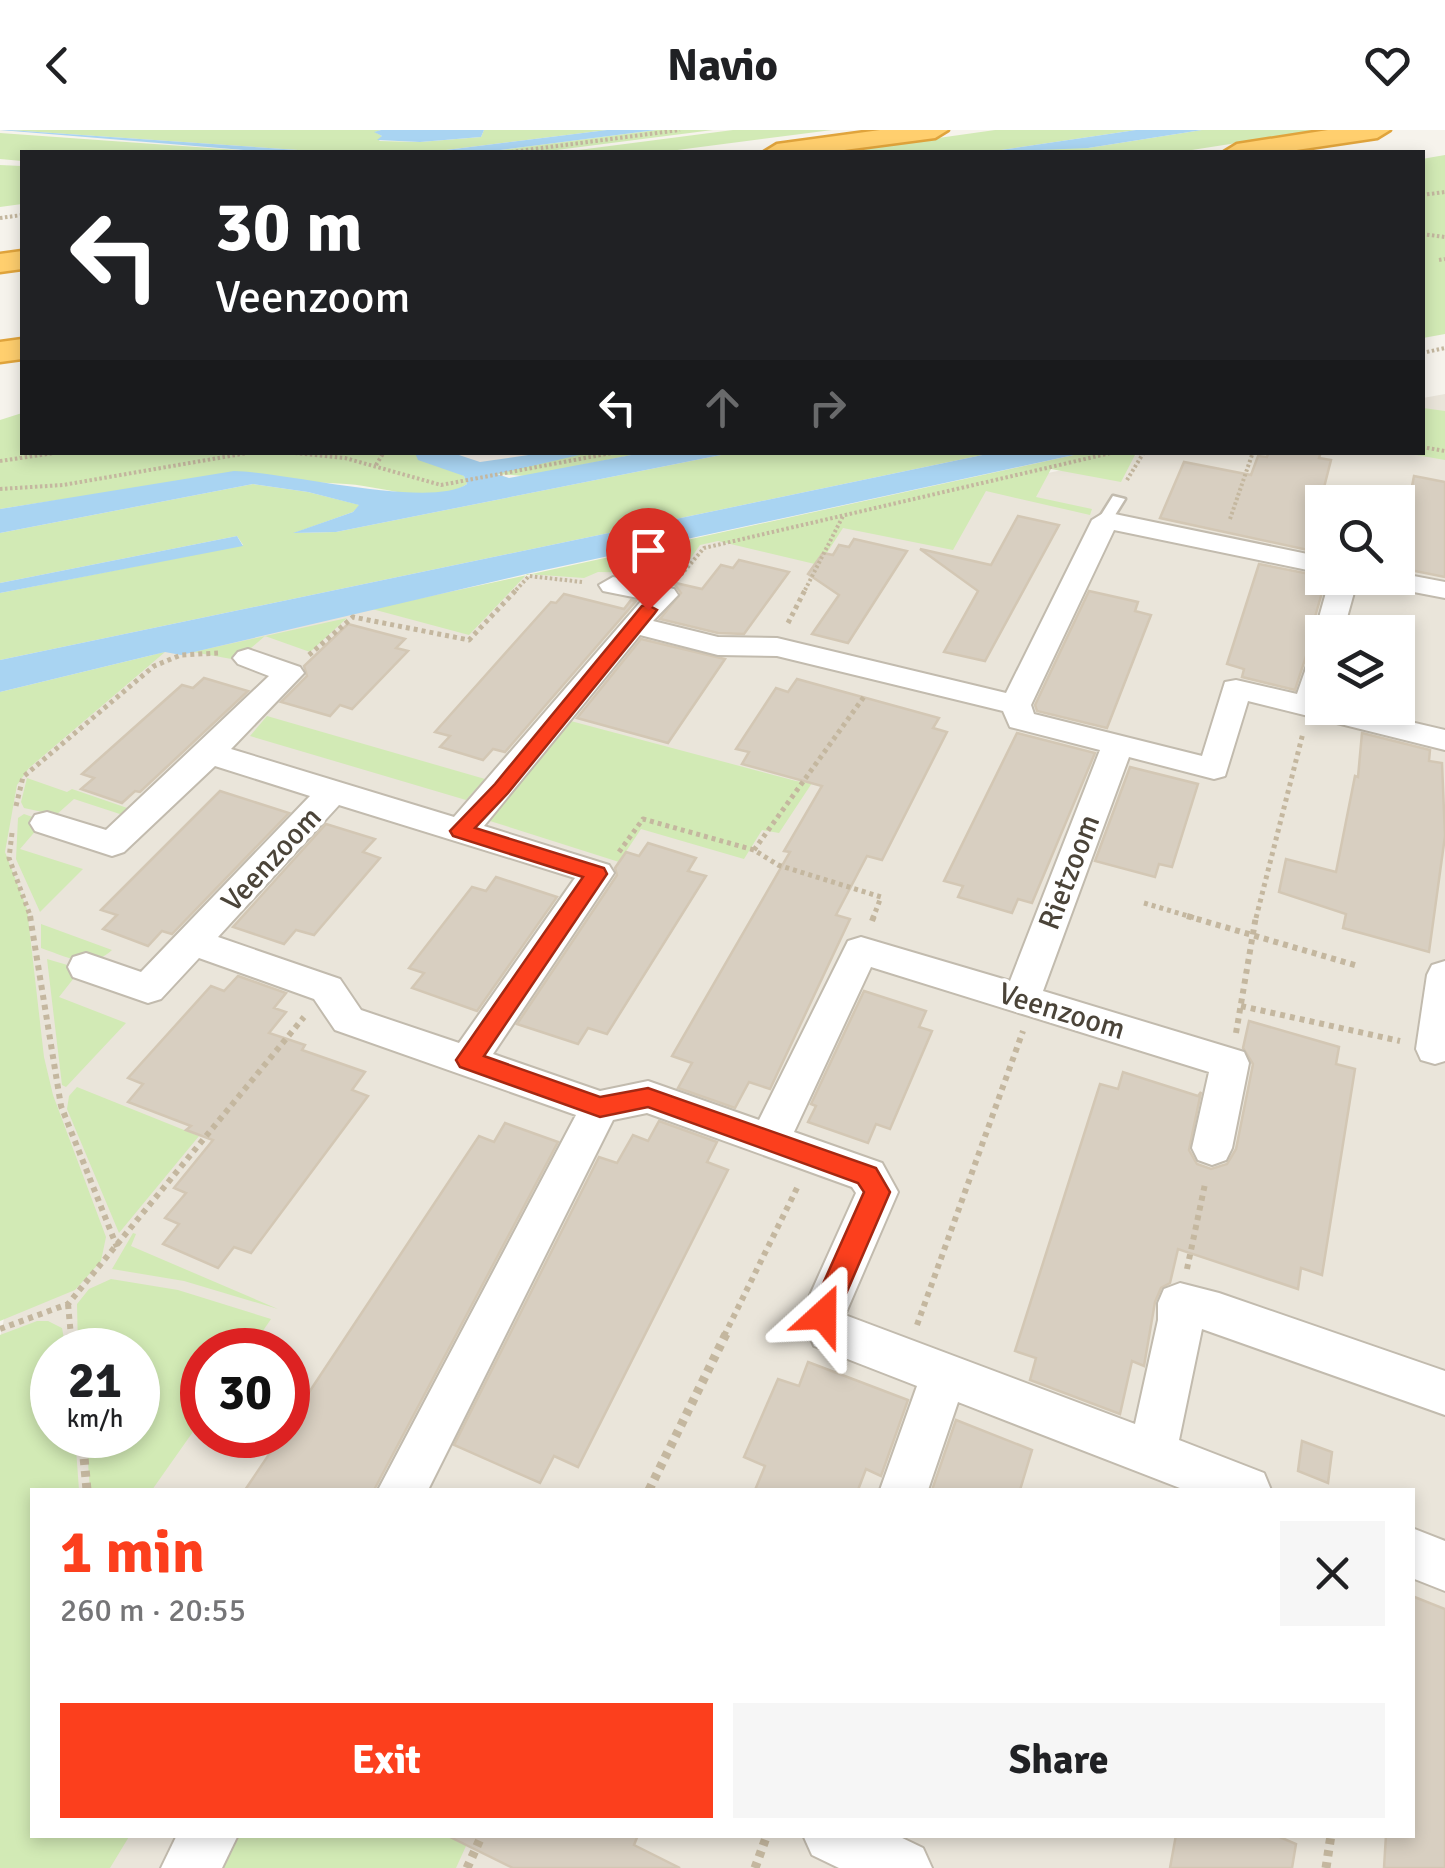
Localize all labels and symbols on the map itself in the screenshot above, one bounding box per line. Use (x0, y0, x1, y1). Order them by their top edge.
pin (606, 508, 691, 611)
street label: Veenzoom (213, 799, 329, 920)
street label: Rietzoom (1031, 809, 1108, 935)
street label: Veenzoom (994, 975, 1130, 1048)
position arrow (771, 1263, 875, 1367)
speed limit sign: 30 (180, 1328, 310, 1458)

